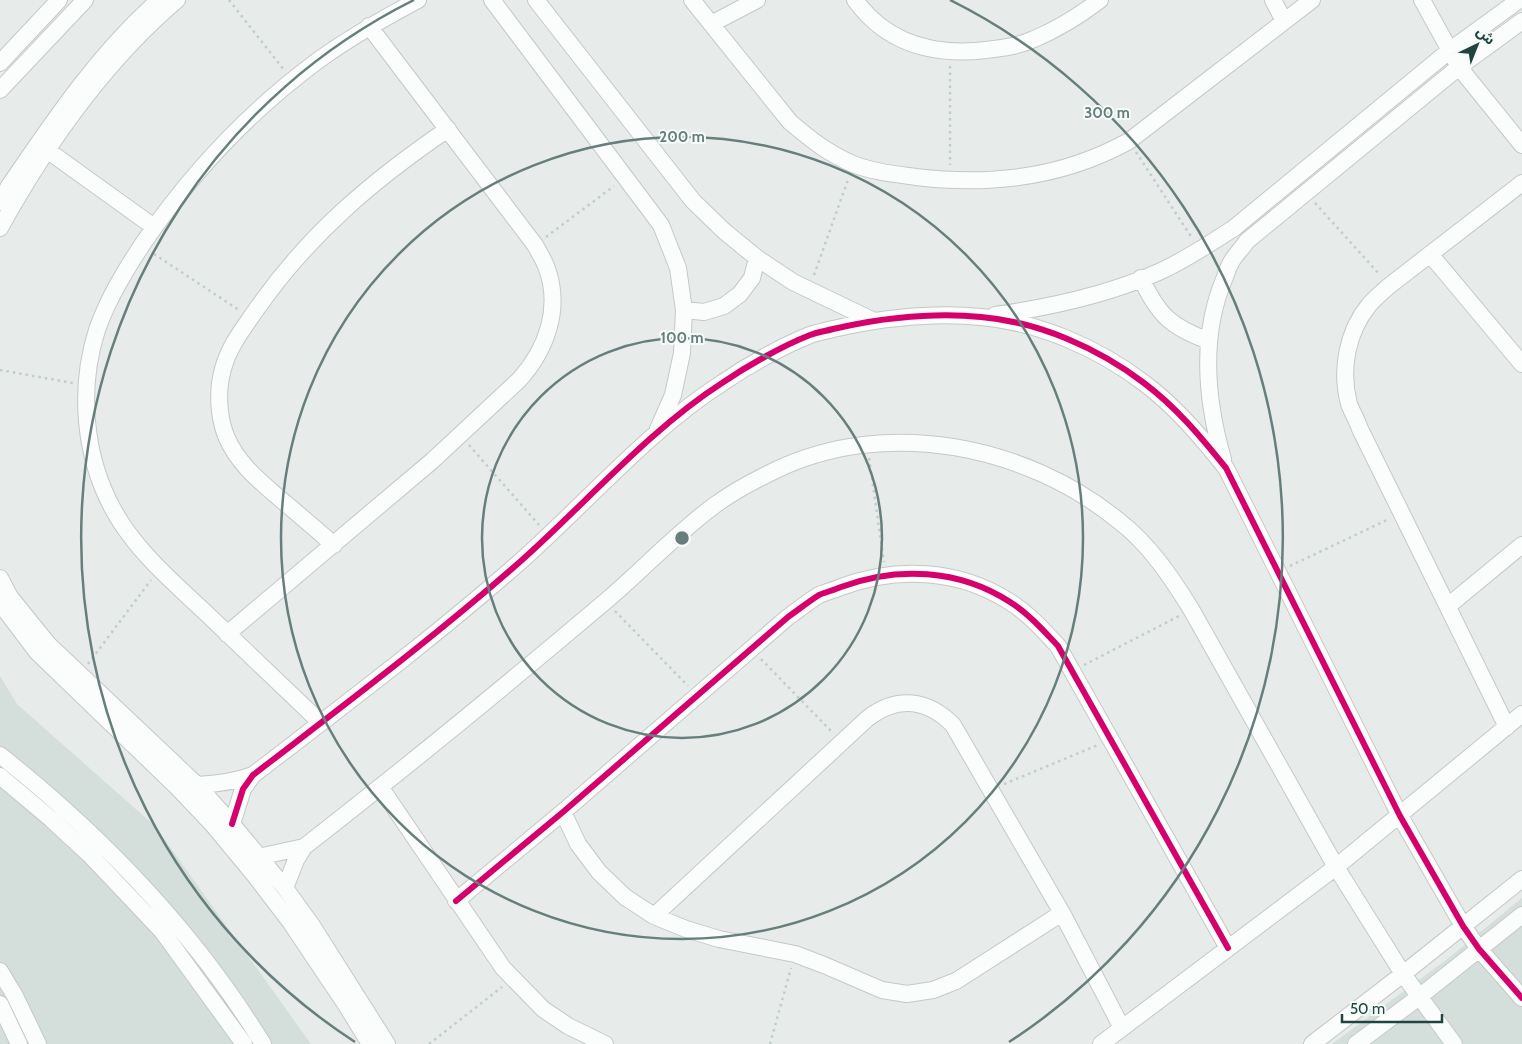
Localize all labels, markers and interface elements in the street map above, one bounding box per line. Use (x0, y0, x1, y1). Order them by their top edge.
north arrow (1452, 20, 1502, 70)
text: ش (1473, 22, 1499, 49)
text: 300 m (1084, 104, 1130, 122)
text: 200 m (659, 128, 705, 146)
text: 100 m (660, 329, 704, 347)
centre of rings (673, 529, 691, 547)
scale bar (1342, 992, 1442, 1024)
text: 50 m (1350, 1000, 1385, 1018)

